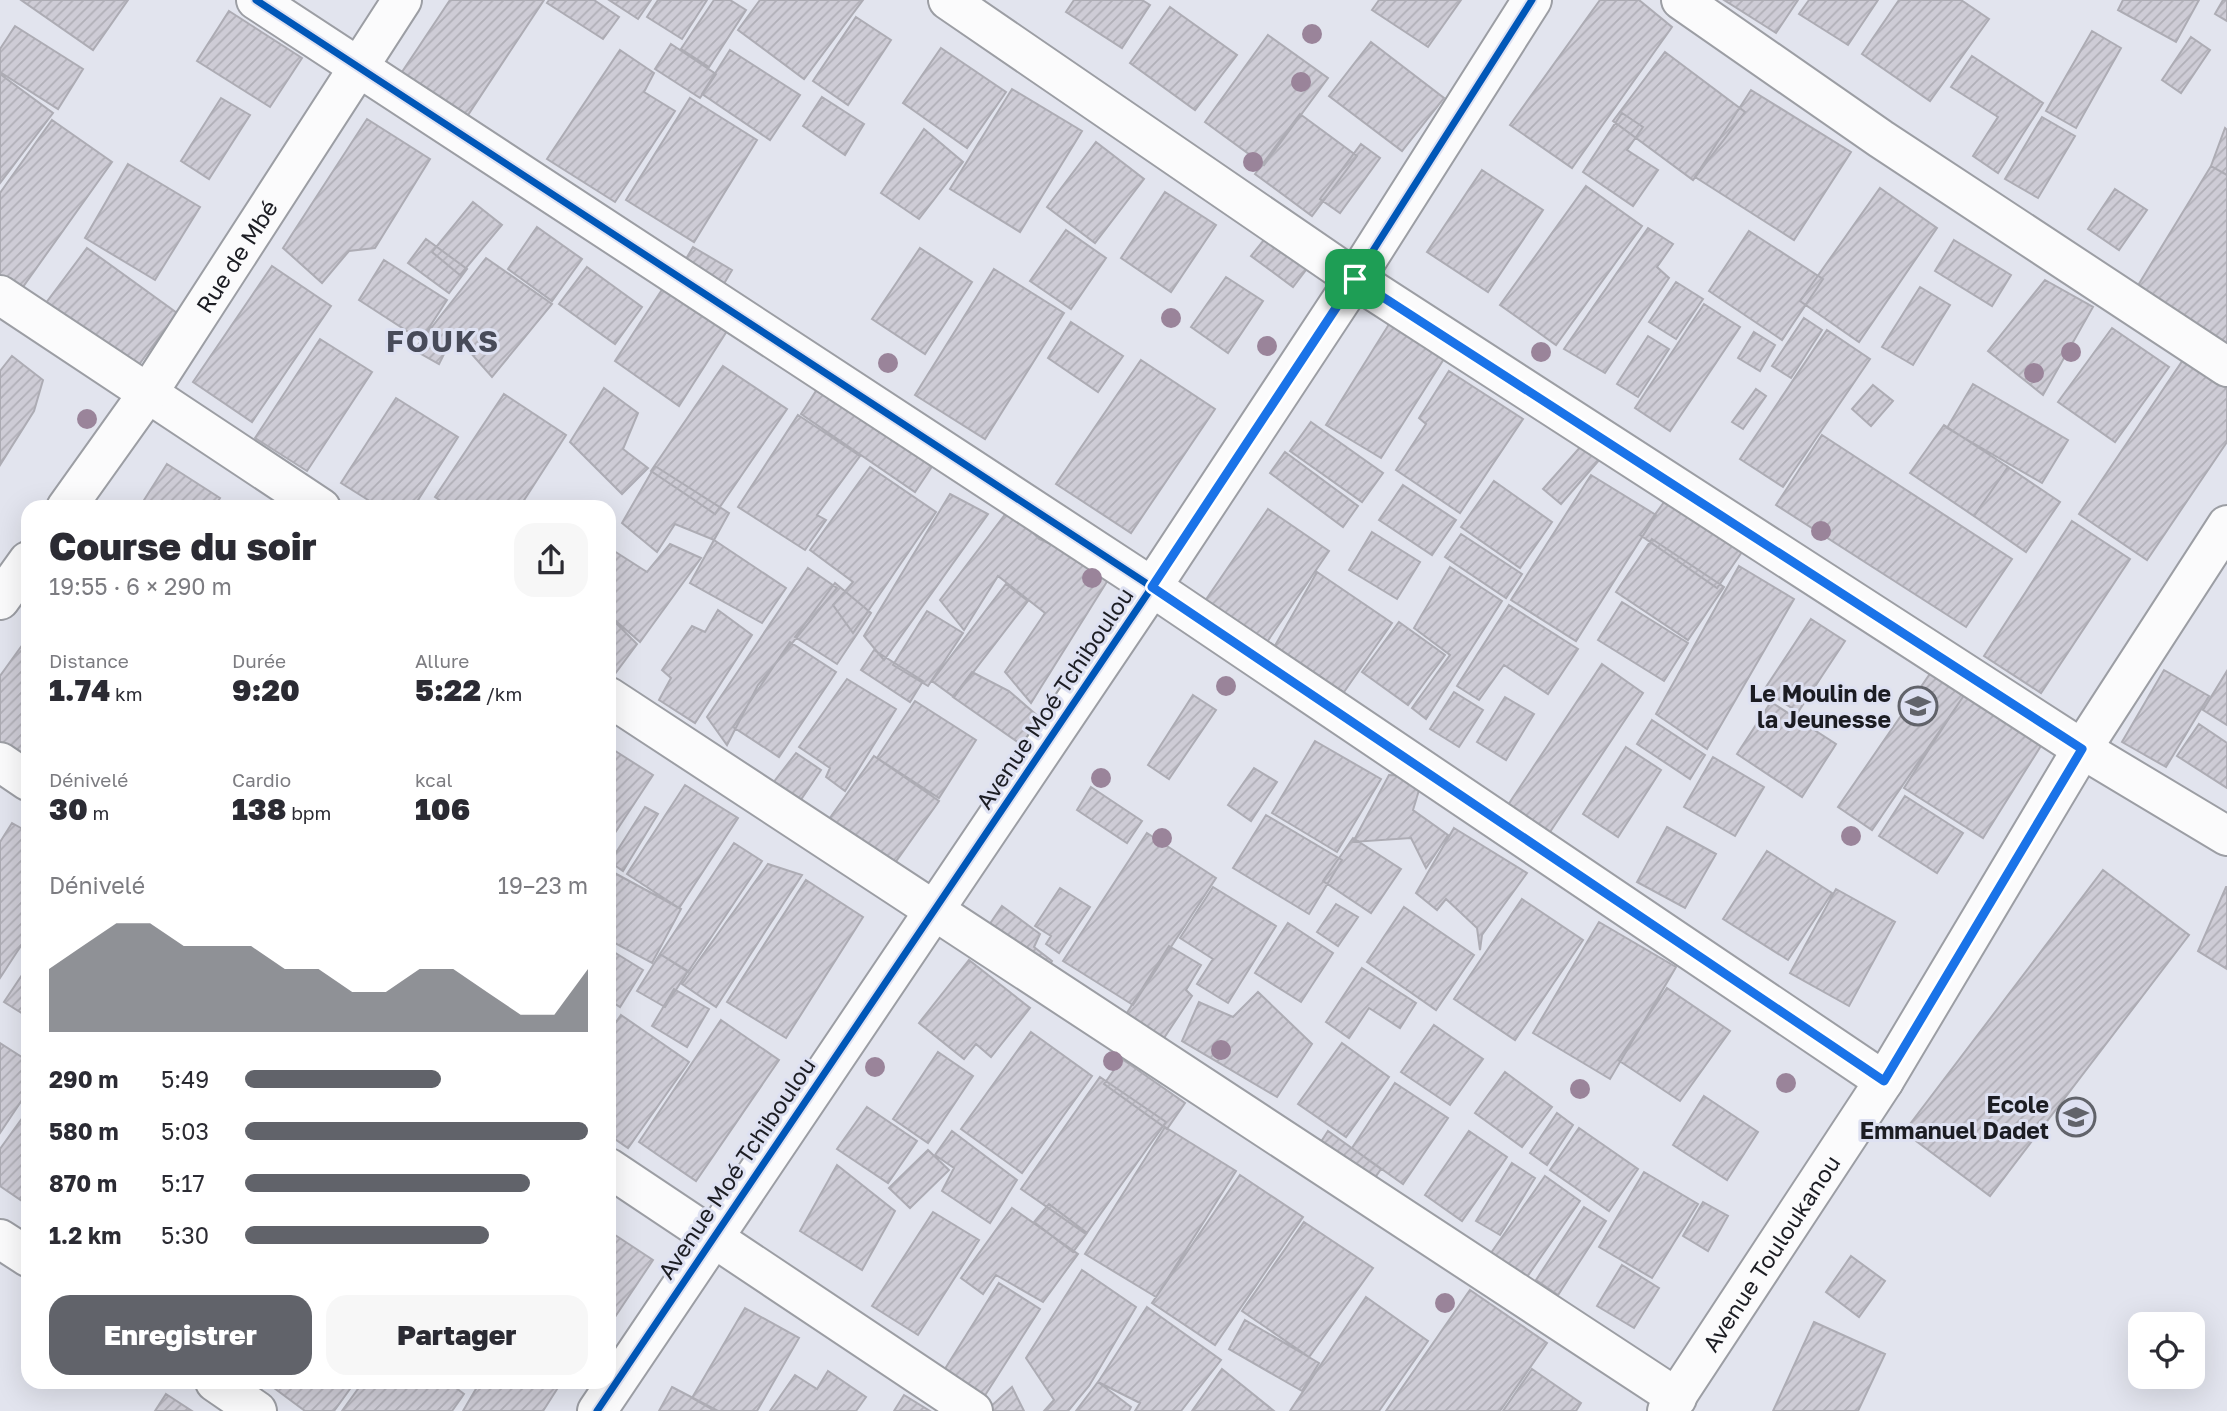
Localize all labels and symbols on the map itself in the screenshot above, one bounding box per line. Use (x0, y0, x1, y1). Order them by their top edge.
street label: Rue de Mbé (190, 195, 283, 318)
pin (1325, 249, 1385, 309)
district label: FOUKS (386, 323, 500, 359)
street label: Avenue Moé Tchiboulou (969, 582, 1139, 814)
place label: Le Moulin de la Jeunesse (1749, 679, 1891, 733)
school or university icon: Le Moulin de la Jeunesse (1897, 685, 1939, 727)
street label: Avenue Moé Tchiboulou (651, 1052, 821, 1284)
place label: Ecole Emmanuel Dadet (1860, 1090, 2049, 1144)
school or university icon: Ecole Emmanuel Dadet (2055, 1096, 2097, 1138)
street label: Avenue Touloukanou (1696, 1150, 1846, 1357)

